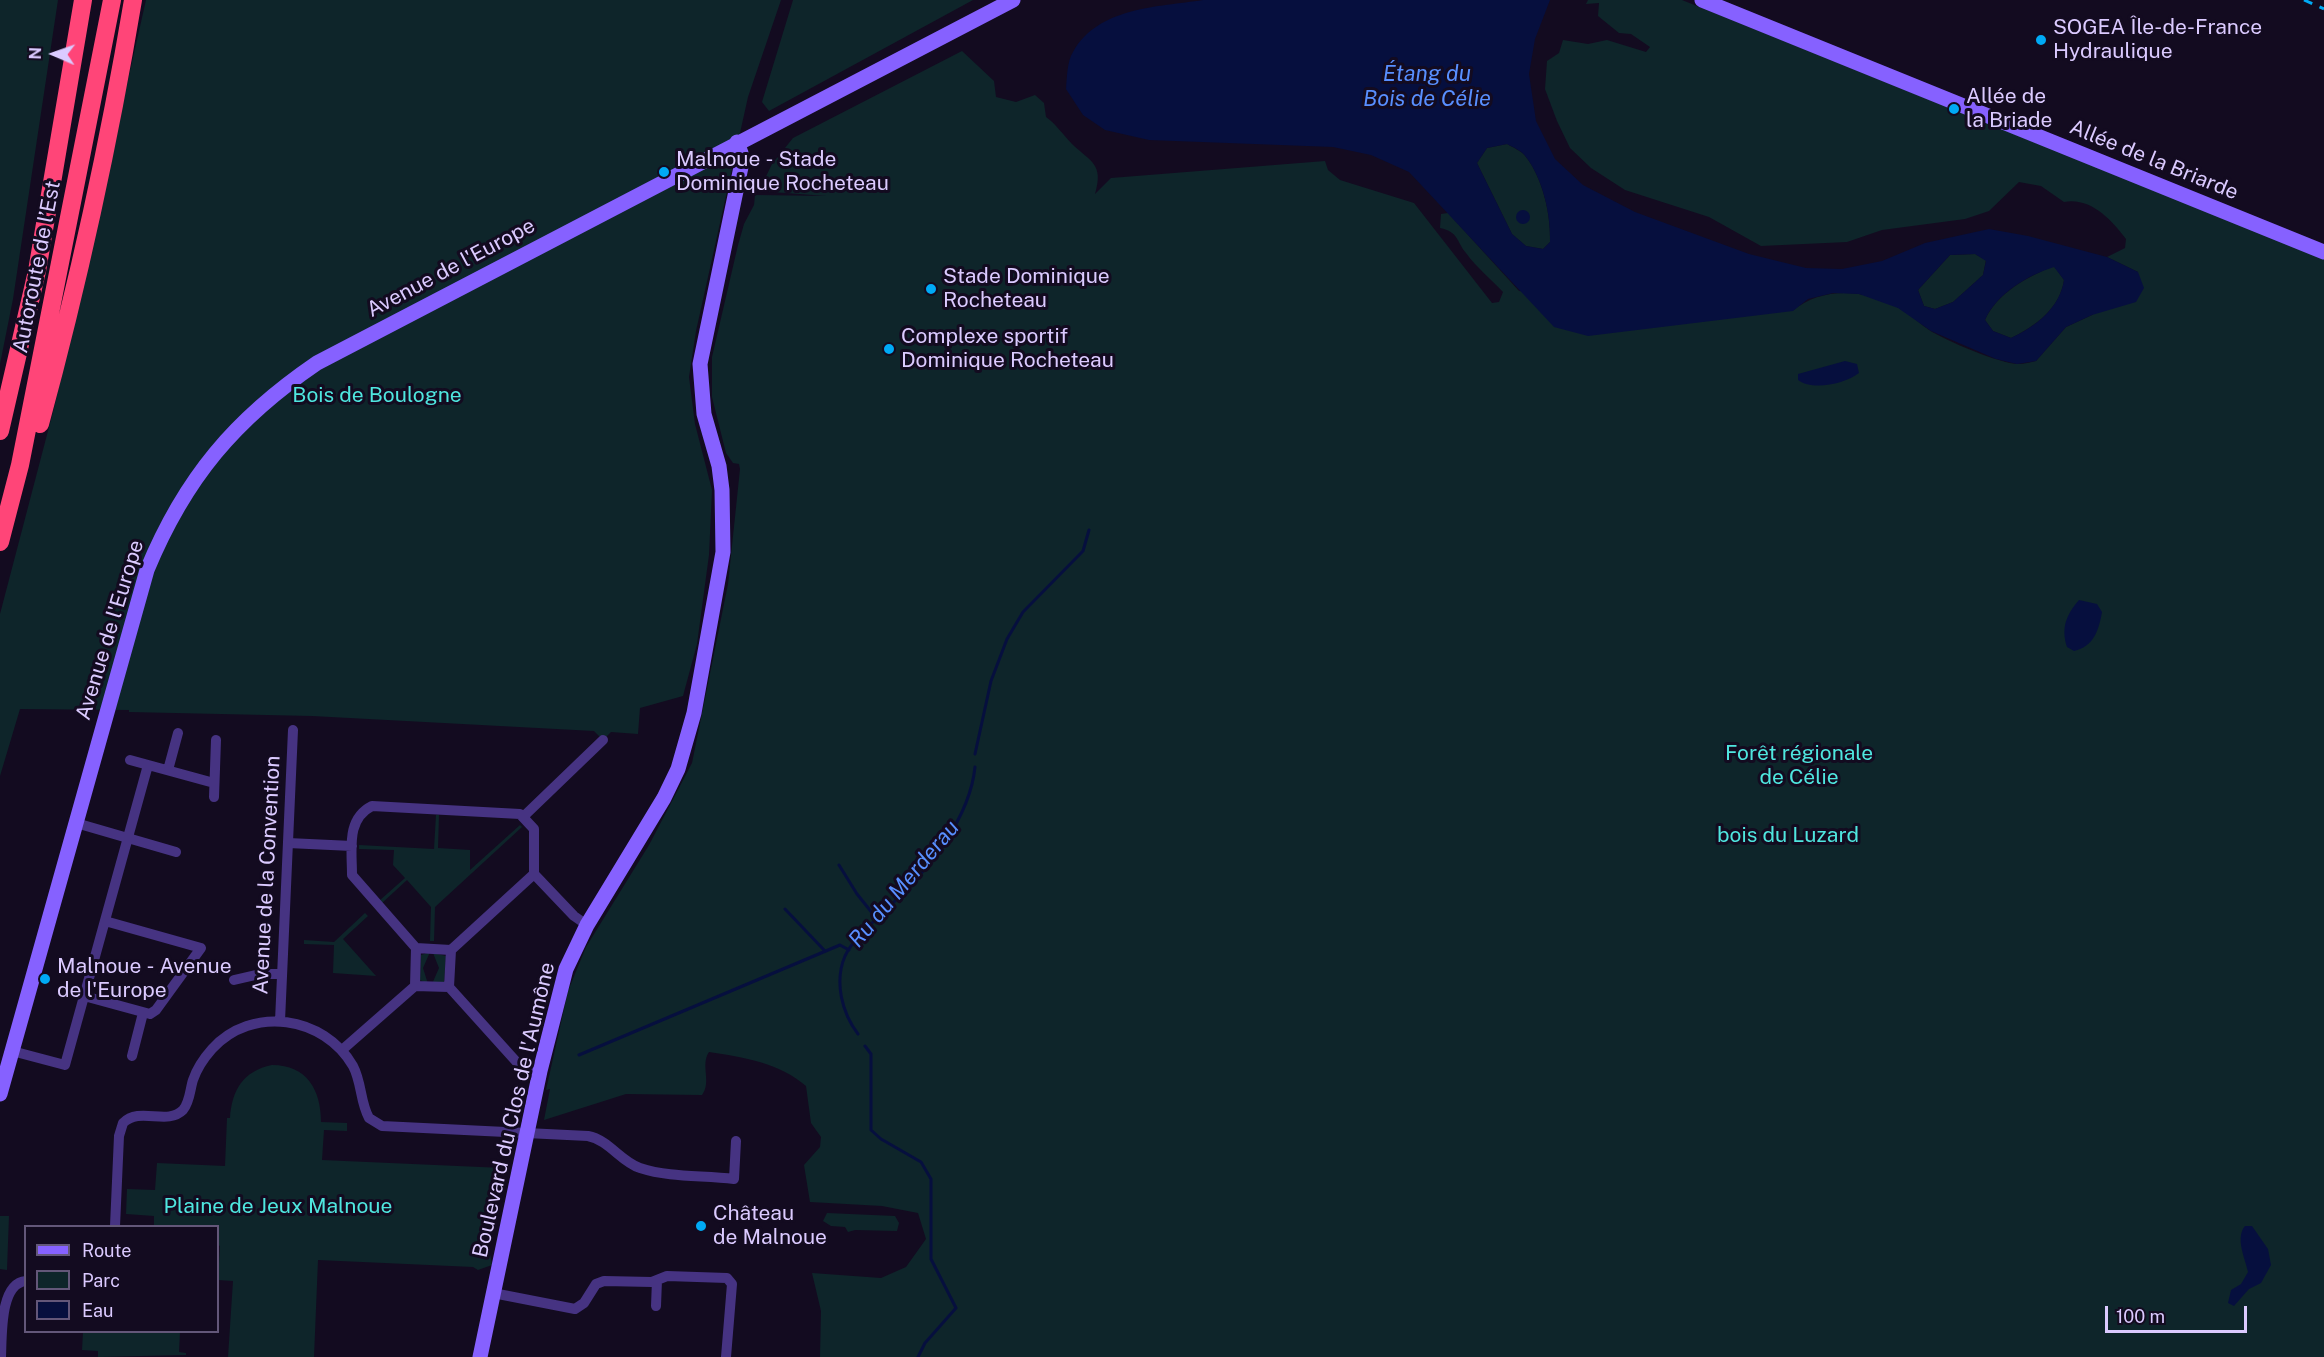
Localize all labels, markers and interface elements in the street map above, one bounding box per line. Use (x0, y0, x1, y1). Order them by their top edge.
place label: SOGEA Île-de-France Hydraulique (2053, 15, 2262, 65)
north arrow (24, 24, 84, 84)
marker: SOGEA Île-de-France Hydraulique (2034, 33, 2048, 47)
text: N (26, 47, 45, 60)
water label: Étang du Bois de Célie (1363, 61, 1491, 112)
place label: Allée de la Briade (1966, 84, 2052, 134)
marker: Allée de la Briade (1947, 102, 1961, 116)
street label: Allée de la Briarde (2066, 115, 2242, 205)
place label: Malnoue - Stade Dominique Rocheteau (676, 147, 889, 197)
marker: Malnoue - Stade Dominique Rocheteau (657, 165, 671, 179)
street label: Autoroute de l’Est (8, 179, 66, 355)
street label: Avenue de l'Europe (363, 213, 539, 323)
place label: Stade Dominique Rocheteau (943, 264, 1110, 314)
marker: Stade Dominique Rocheteau (924, 282, 938, 296)
place label: Complexe sportif Dominique Rocheteau (901, 324, 1114, 374)
marker: Complexe sportif Dominique Rocheteau (882, 342, 896, 356)
park label: Bois de Boulogne (292, 383, 462, 409)
street label: Avenue de l'Europe (71, 537, 149, 723)
park label: Forêt régionale de Célie (1725, 741, 1873, 791)
street label: Avenue de la Convention (248, 755, 286, 995)
water label: Ru du Merderau (843, 815, 965, 953)
park label: bois du Luzard (1717, 823, 1859, 849)
place label: Malnoue - Avenue de l'Europe (57, 954, 232, 1004)
street label: Boulevard du Clos de l'Aumône (468, 960, 560, 1260)
marker: Malnoue - Avenue de l'Europe (38, 972, 52, 986)
park label: Plaine de Jeux Malnoue (164, 1194, 392, 1220)
place label: Château de Malnoue (713, 1201, 827, 1251)
marker: Château de Malnoue (694, 1219, 708, 1233)
legend (24, 1225, 219, 1333)
text: Route (82, 1240, 131, 1261)
text: Parc (82, 1270, 120, 1291)
scale bar (2108, 1294, 2250, 1332)
text: Eau (82, 1300, 113, 1321)
text: 100 m (2116, 1306, 2165, 1327)

